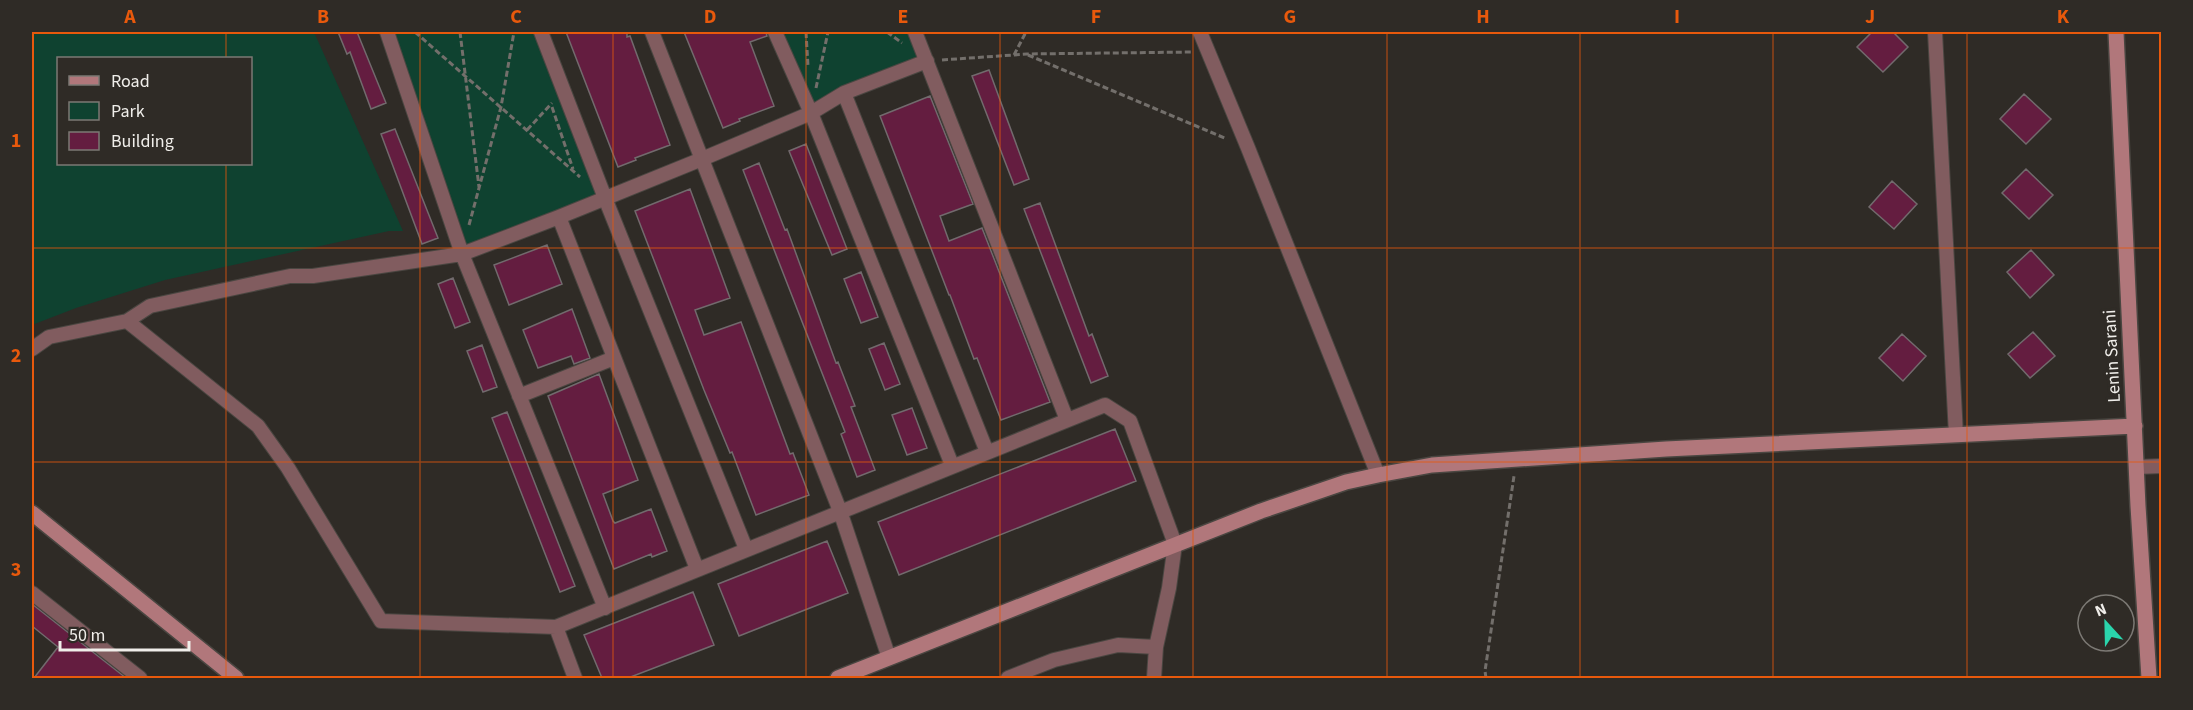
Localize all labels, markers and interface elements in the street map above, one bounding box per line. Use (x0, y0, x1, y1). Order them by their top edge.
text: A (123, 3, 136, 31)
text: B (317, 3, 329, 31)
text: C (510, 3, 522, 31)
text: D (704, 3, 716, 31)
text: E (898, 3, 908, 31)
text: F (1091, 3, 1101, 31)
text: G (1284, 3, 1296, 31)
text: H (1476, 3, 1490, 31)
text: I (1674, 3, 1680, 31)
text: J (1865, 3, 1875, 31)
text: K (2057, 3, 2070, 31)
legend (57, 57, 252, 165)
text: Road (111, 69, 150, 94)
text: Park (111, 99, 145, 124)
text: 1 (11, 127, 21, 155)
text: Building (111, 129, 174, 154)
street label: Lenin Sarani (2097, 309, 2127, 403)
text: 2 (11, 342, 21, 370)
text: 3 (11, 556, 21, 584)
north arrow (2076, 593, 2136, 653)
text: N (2092, 598, 2110, 622)
scale bar (60, 614, 189, 652)
text: 50 m (69, 623, 105, 648)

